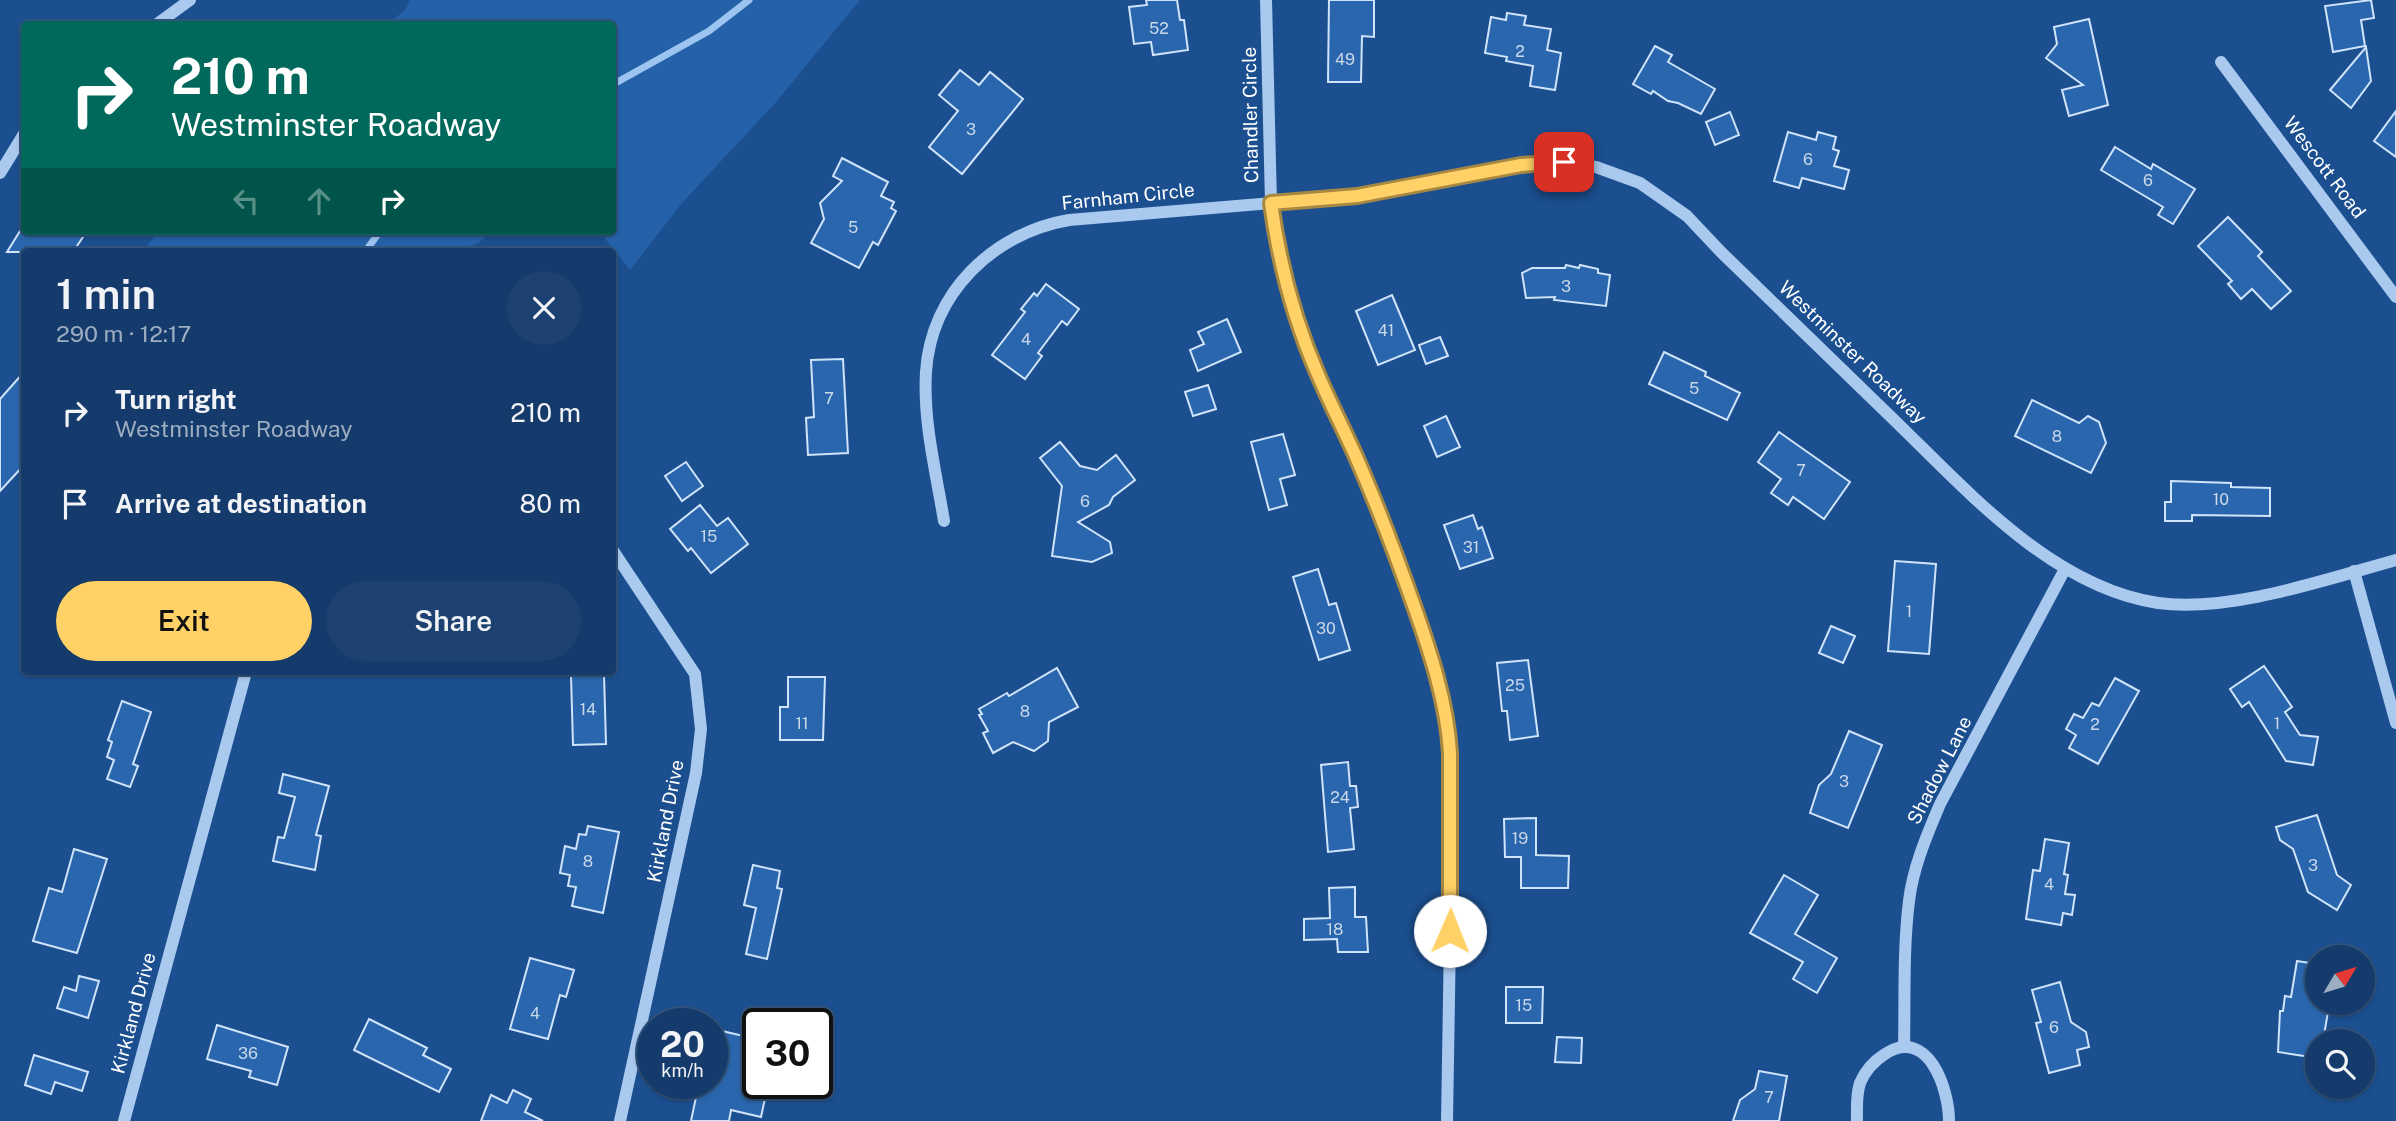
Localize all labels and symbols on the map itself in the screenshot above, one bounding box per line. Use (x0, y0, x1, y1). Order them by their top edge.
house number: 52 (1149, 19, 1169, 38)
house number: 2 (1515, 42, 1525, 61)
street label: Chandler Circle (1238, 47, 1262, 183)
house number: 49 (1335, 50, 1355, 69)
street label: Wescott Road (2280, 112, 2370, 222)
house number: 3 (966, 120, 976, 139)
pin (1534, 132, 1594, 192)
house number: 6 (1803, 150, 1813, 169)
house number: 6 (2143, 171, 2153, 190)
street label: Farnham Circle (1060, 178, 1196, 214)
house number: 5 (848, 218, 858, 237)
street label: Westminster Roadway (1775, 276, 1931, 428)
house number: 3 (1561, 277, 1571, 296)
house number: 41 (1378, 321, 1394, 340)
house number: 4 (1021, 330, 1031, 349)
house number: 5 (1689, 379, 1699, 398)
house number: 7 (824, 389, 834, 408)
house number: 8 (2052, 427, 2062, 446)
house number: 7 (1796, 461, 1806, 480)
house number: 10 (2213, 490, 2229, 509)
house number: 6 (1080, 492, 1090, 511)
house number: 15 (701, 527, 717, 546)
house number: 31 (1463, 538, 1479, 557)
house number: 1 (1906, 602, 1912, 621)
house number: 30 (1316, 619, 1336, 638)
house number: 25 (1505, 676, 1525, 695)
house number: 14 (580, 700, 596, 719)
house number: 8 (1020, 702, 1030, 721)
street label: Shadow Lane (1902, 712, 1976, 828)
house number: 11 (795, 714, 809, 733)
house number: 1 (2274, 714, 2280, 733)
house number: 2 (2090, 715, 2100, 734)
street label: Kirkland Drive (642, 758, 688, 884)
house number: 3 (1839, 772, 1849, 791)
house number: 24 (1330, 788, 1350, 807)
house number: 19 (1512, 829, 1528, 848)
house number: 8 (583, 852, 593, 871)
house number: 3 (2308, 856, 2318, 875)
house number: 4 (2044, 875, 2054, 894)
position arrow (1413, 894, 1487, 968)
house number: 18 (1327, 920, 1343, 939)
north arrow (2305, 945, 2375, 1015)
street label: Kirkland Drive (106, 950, 160, 1076)
house number: 15 (1516, 996, 1532, 1015)
house number: 4 (530, 1004, 540, 1023)
speed limit sign: 30 (742, 1008, 833, 1099)
house number: 6 (2049, 1018, 2059, 1037)
house number: 36 (238, 1044, 258, 1063)
house number: 7 (1764, 1088, 1774, 1107)

